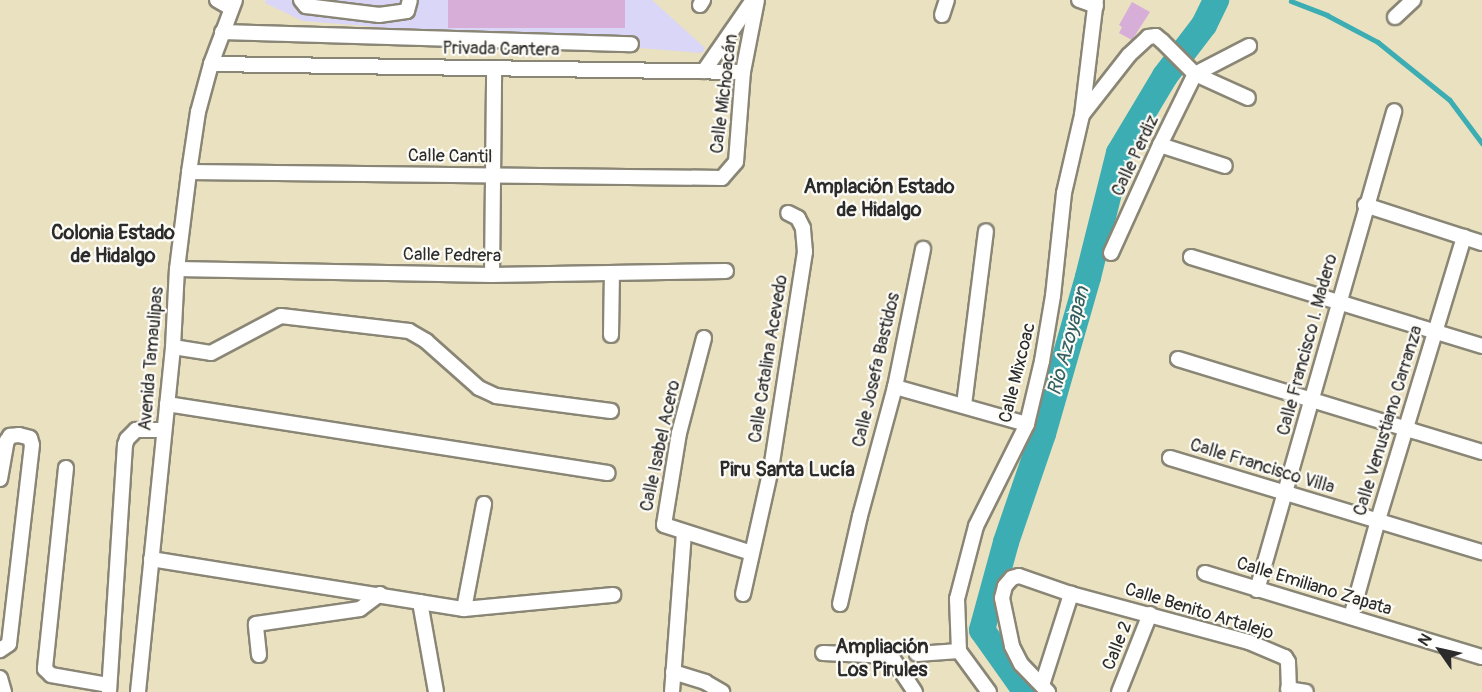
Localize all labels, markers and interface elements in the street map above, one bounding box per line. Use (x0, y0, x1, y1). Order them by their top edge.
street label: Calle Michoacán (707, 33, 743, 155)
street label: Privada Cantera (442, 38, 560, 62)
street label: Calle Perdiz (1108, 112, 1164, 200)
street label: Calle Cantil (408, 145, 492, 169)
district label: Amplación Estado de Hidalgo (804, 175, 954, 222)
district label: Colonia Estado de Hidalgo (51, 220, 175, 267)
street label: Calle Pedrera (403, 244, 501, 268)
street label: Calle Francisco I. Madero (1273, 252, 1343, 438)
street label: Calle Catalina Acevedo (745, 273, 793, 445)
water label: Rio Azoyapan (1042, 284, 1094, 398)
street label: Avenida Tamaulipas (135, 286, 169, 432)
street label: Calle Josefa Bastidos (849, 291, 905, 449)
street label: Calle Mixcoac (995, 321, 1041, 425)
street label: Calle Venustiano Carranza (1350, 323, 1428, 519)
street label: Calle Isabel Acero (637, 378, 685, 514)
street label: Calle Francisco Villa (1187, 435, 1337, 499)
district label: Piru Santa Lucía (719, 457, 855, 481)
street label: Calle Emiliano Zapata (1234, 553, 1394, 621)
street label: Calle Benito Artalejo (1122, 579, 1276, 645)
street label: Calle 2 (1098, 618, 1138, 674)
north arrow (1410, 620, 1470, 680)
text: N (1414, 630, 1436, 650)
district label: Ampliación Los Pirules (835, 635, 929, 682)

